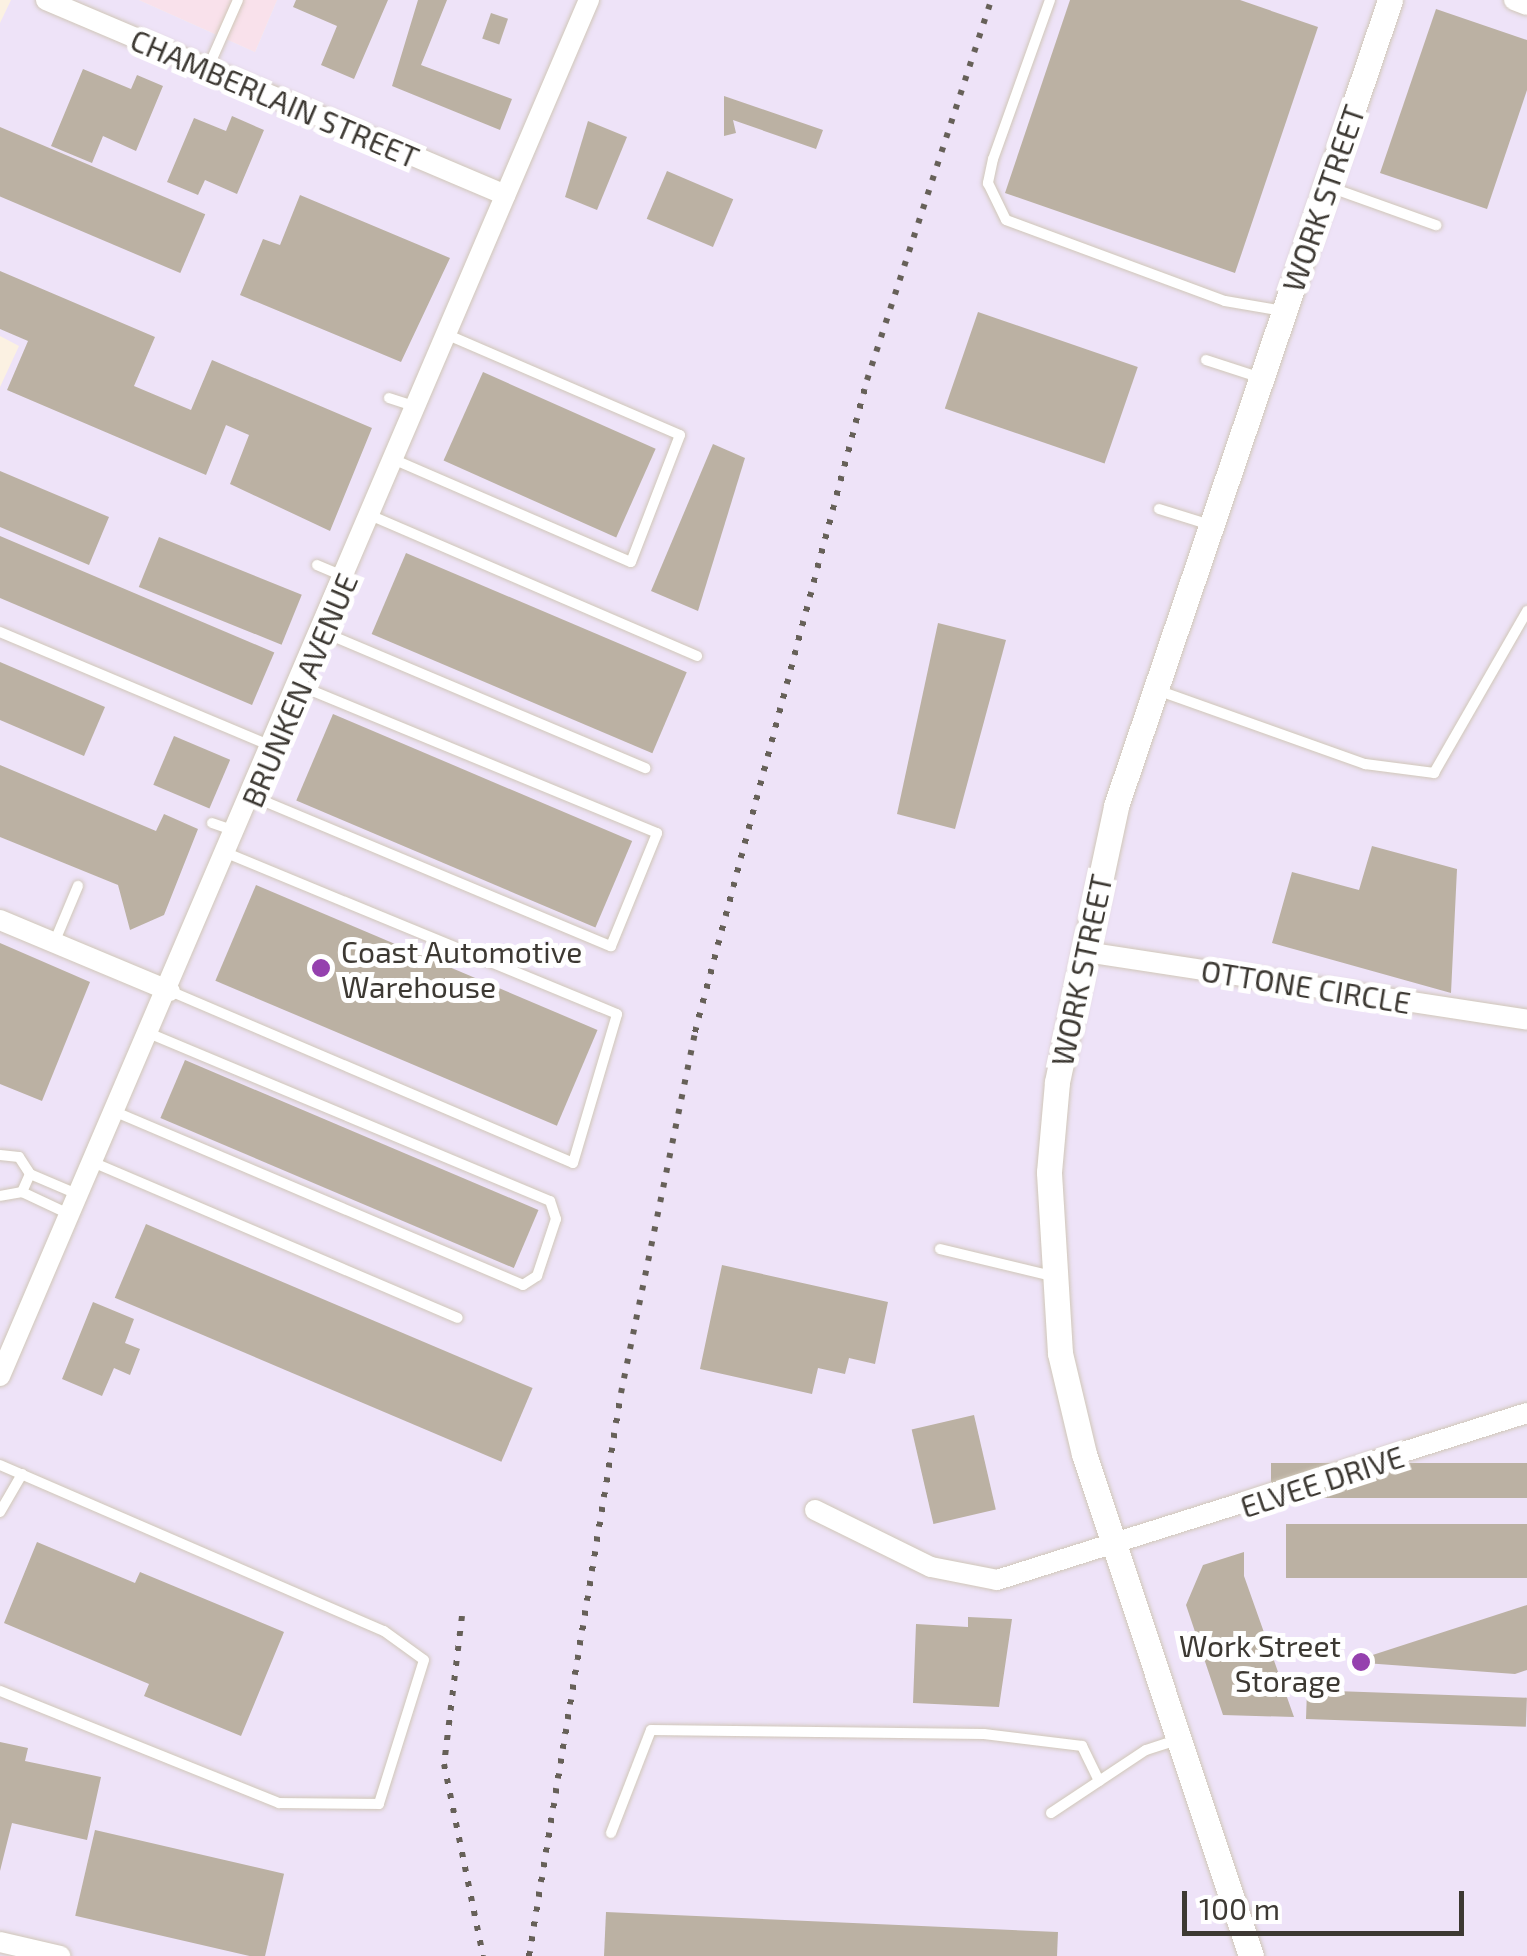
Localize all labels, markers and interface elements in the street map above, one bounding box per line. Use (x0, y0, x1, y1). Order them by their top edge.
street label: CHAMBERLAIN STREET (125, 21, 425, 175)
street label: WORK STREET (1274, 100, 1372, 296)
street label: BRUNKEN AVENUE (233, 567, 365, 813)
street label: WORK STREET (1043, 871, 1119, 1069)
place label: Coast Automotive Warehouse (341, 933, 583, 1004)
street label: OTTONE CIRCLE (1199, 952, 1413, 1020)
marker: Coast Automotive Warehouse (310, 957, 332, 979)
street label: ELVEE DRIVE (1236, 1438, 1408, 1524)
place label: Work Street Storage (1179, 1627, 1341, 1698)
marker: Work Street Storage (1350, 1651, 1372, 1673)
scale bar (1187, 1871, 1470, 1933)
text: 100 m (1199, 1890, 1280, 1926)

